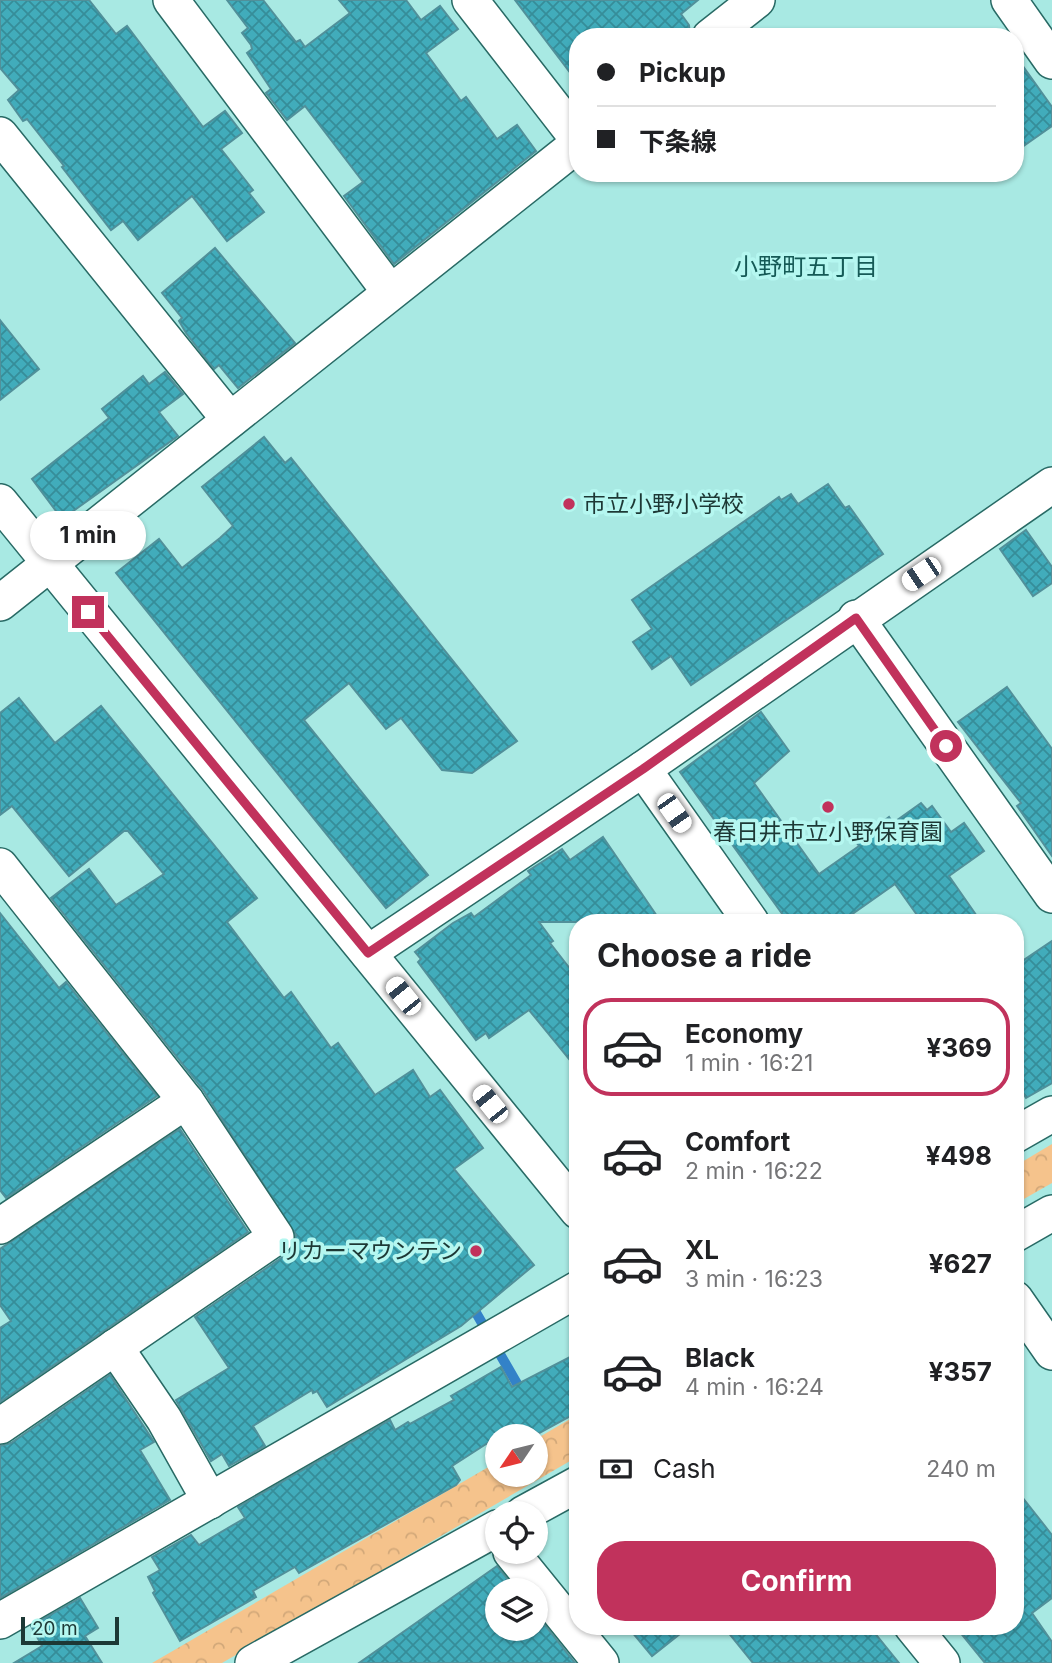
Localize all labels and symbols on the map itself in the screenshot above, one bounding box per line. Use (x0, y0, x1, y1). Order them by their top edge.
district label: 小野町五丁目 (734, 252, 878, 281)
place label: 市立小野小学校 (583, 490, 744, 518)
marker: 市立小野小学校 (561, 496, 577, 512)
callout: 1 min (30, 510, 146, 560)
car (898, 554, 945, 594)
route end (72, 596, 104, 628)
route start (930, 730, 962, 762)
car (654, 790, 695, 836)
marker: 春日井市立小野保育園 (820, 799, 836, 815)
place label: 春日井市立小野保育園 (713, 818, 943, 846)
car (382, 973, 425, 1019)
car (469, 1081, 512, 1127)
place label: リカーマウンテン (278, 1237, 462, 1265)
marker: リカーマウンテン (468, 1243, 484, 1259)
north arrow (485, 1424, 548, 1488)
scale bar (21, 1614, 119, 1646)

